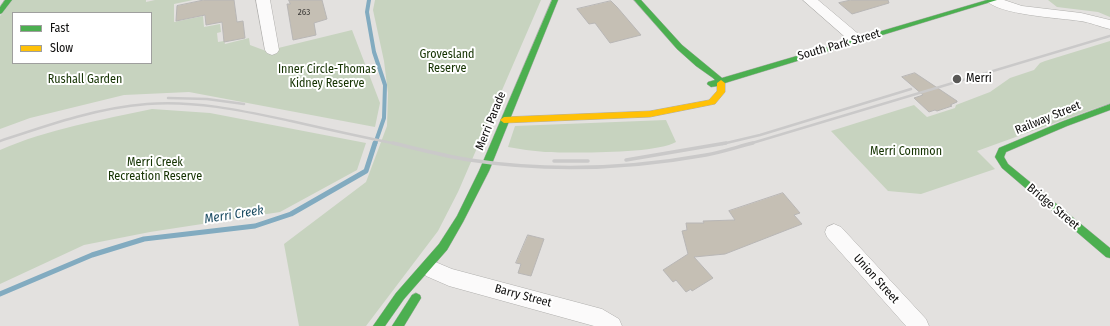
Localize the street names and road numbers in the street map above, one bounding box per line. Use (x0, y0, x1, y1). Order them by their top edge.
street label: South Park Street (796, 26, 882, 64)
street label: Merri Parade (473, 89, 509, 153)
street label: Railway Street (1013, 98, 1083, 138)
street label: Bridge Street (1024, 181, 1082, 233)
street label: Union Street (850, 251, 902, 307)
street label: Barry Street (493, 281, 553, 311)

